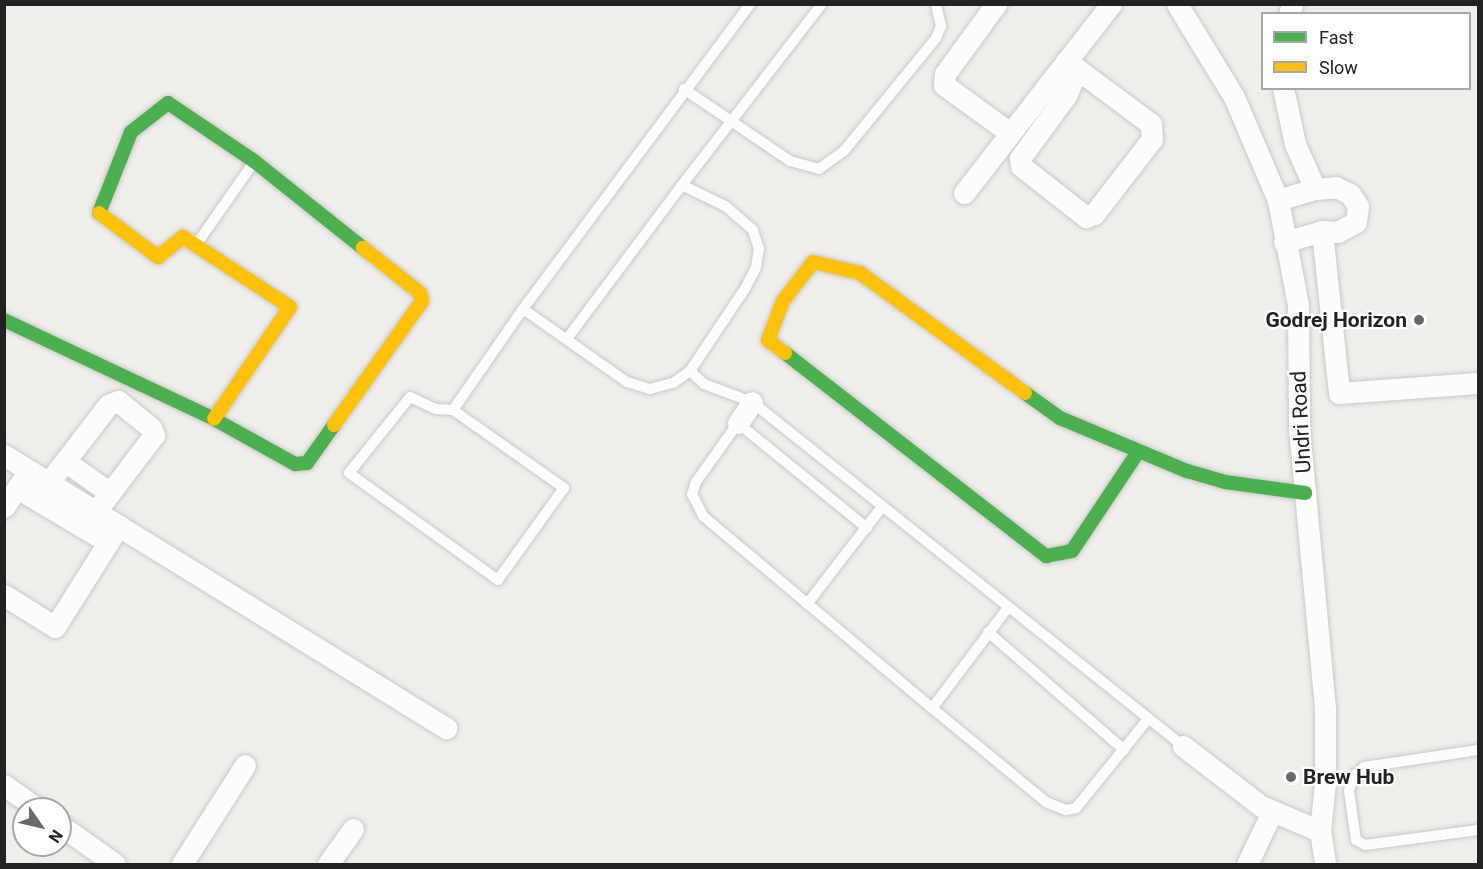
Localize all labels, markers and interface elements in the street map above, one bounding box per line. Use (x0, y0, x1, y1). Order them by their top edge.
legend (1261, 12, 1471, 90)
text: Fast (1319, 27, 1354, 48)
text: Slow (1319, 57, 1358, 78)
place label: Godrej Horizon (1265, 307, 1407, 333)
marker: Godrej Horizon (1412, 313, 1426, 327)
street label: Undri Road (1286, 370, 1316, 474)
place label: Brew Hub (1303, 764, 1394, 790)
marker: Brew Hub (1284, 770, 1298, 784)
north arrow (12, 797, 72, 857)
text: N (45, 826, 67, 846)

